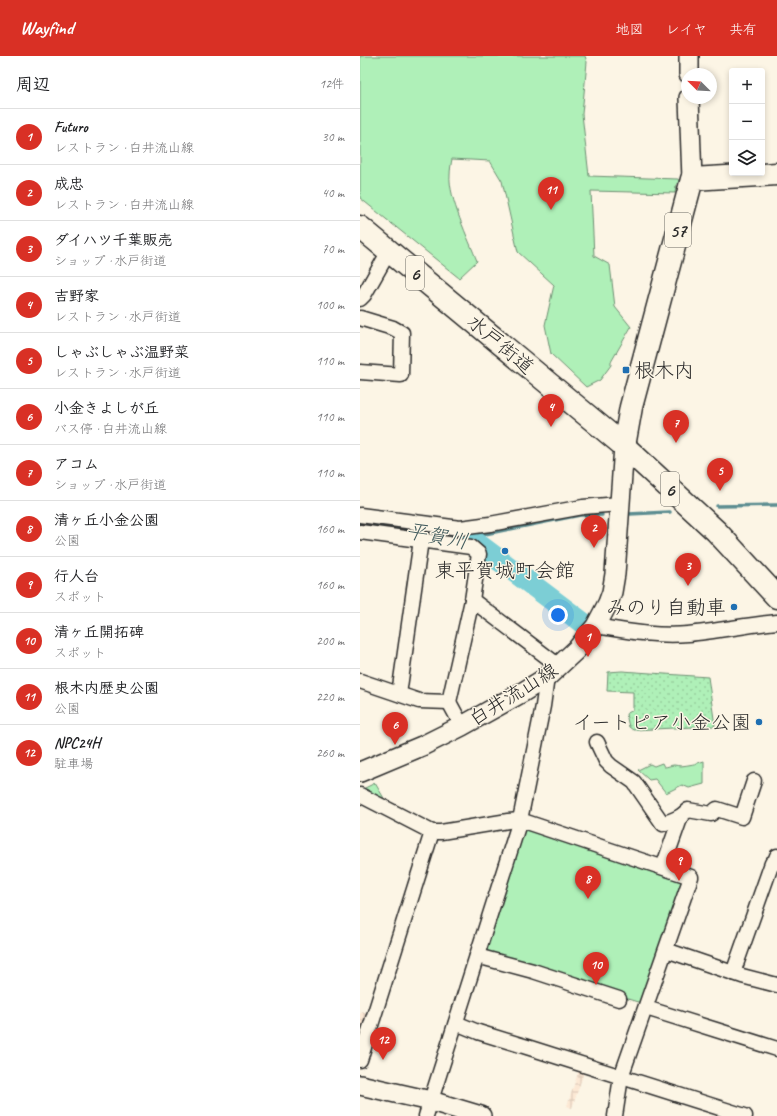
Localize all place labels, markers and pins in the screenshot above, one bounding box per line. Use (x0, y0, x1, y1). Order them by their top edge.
pin: 11 (538, 177, 564, 210)
place label: 根木内 (634, 358, 694, 383)
marker: 根木内 (621, 365, 631, 375)
pin: 4 (538, 394, 564, 427)
pin: 7 (663, 410, 689, 443)
pin: 5 (707, 458, 733, 491)
pin: 2 (581, 515, 607, 548)
marker: 東平賀城町会館 (500, 546, 510, 556)
pin: 3 (675, 553, 701, 586)
place label: 東平賀城町会館 (435, 558, 575, 583)
place label: みのり自動車 (606, 595, 726, 620)
marker: みのり自動車 (729, 602, 739, 612)
pin: 1 (575, 624, 601, 657)
place label: イートピア小金公園 (573, 710, 751, 735)
pin: 6 (382, 712, 408, 745)
marker: イートピア小金公園 (754, 717, 764, 727)
pin: 9 (666, 848, 692, 881)
pin: 8 (575, 866, 601, 899)
pin: 10 (583, 952, 609, 985)
pin: 12 (370, 1027, 396, 1060)

